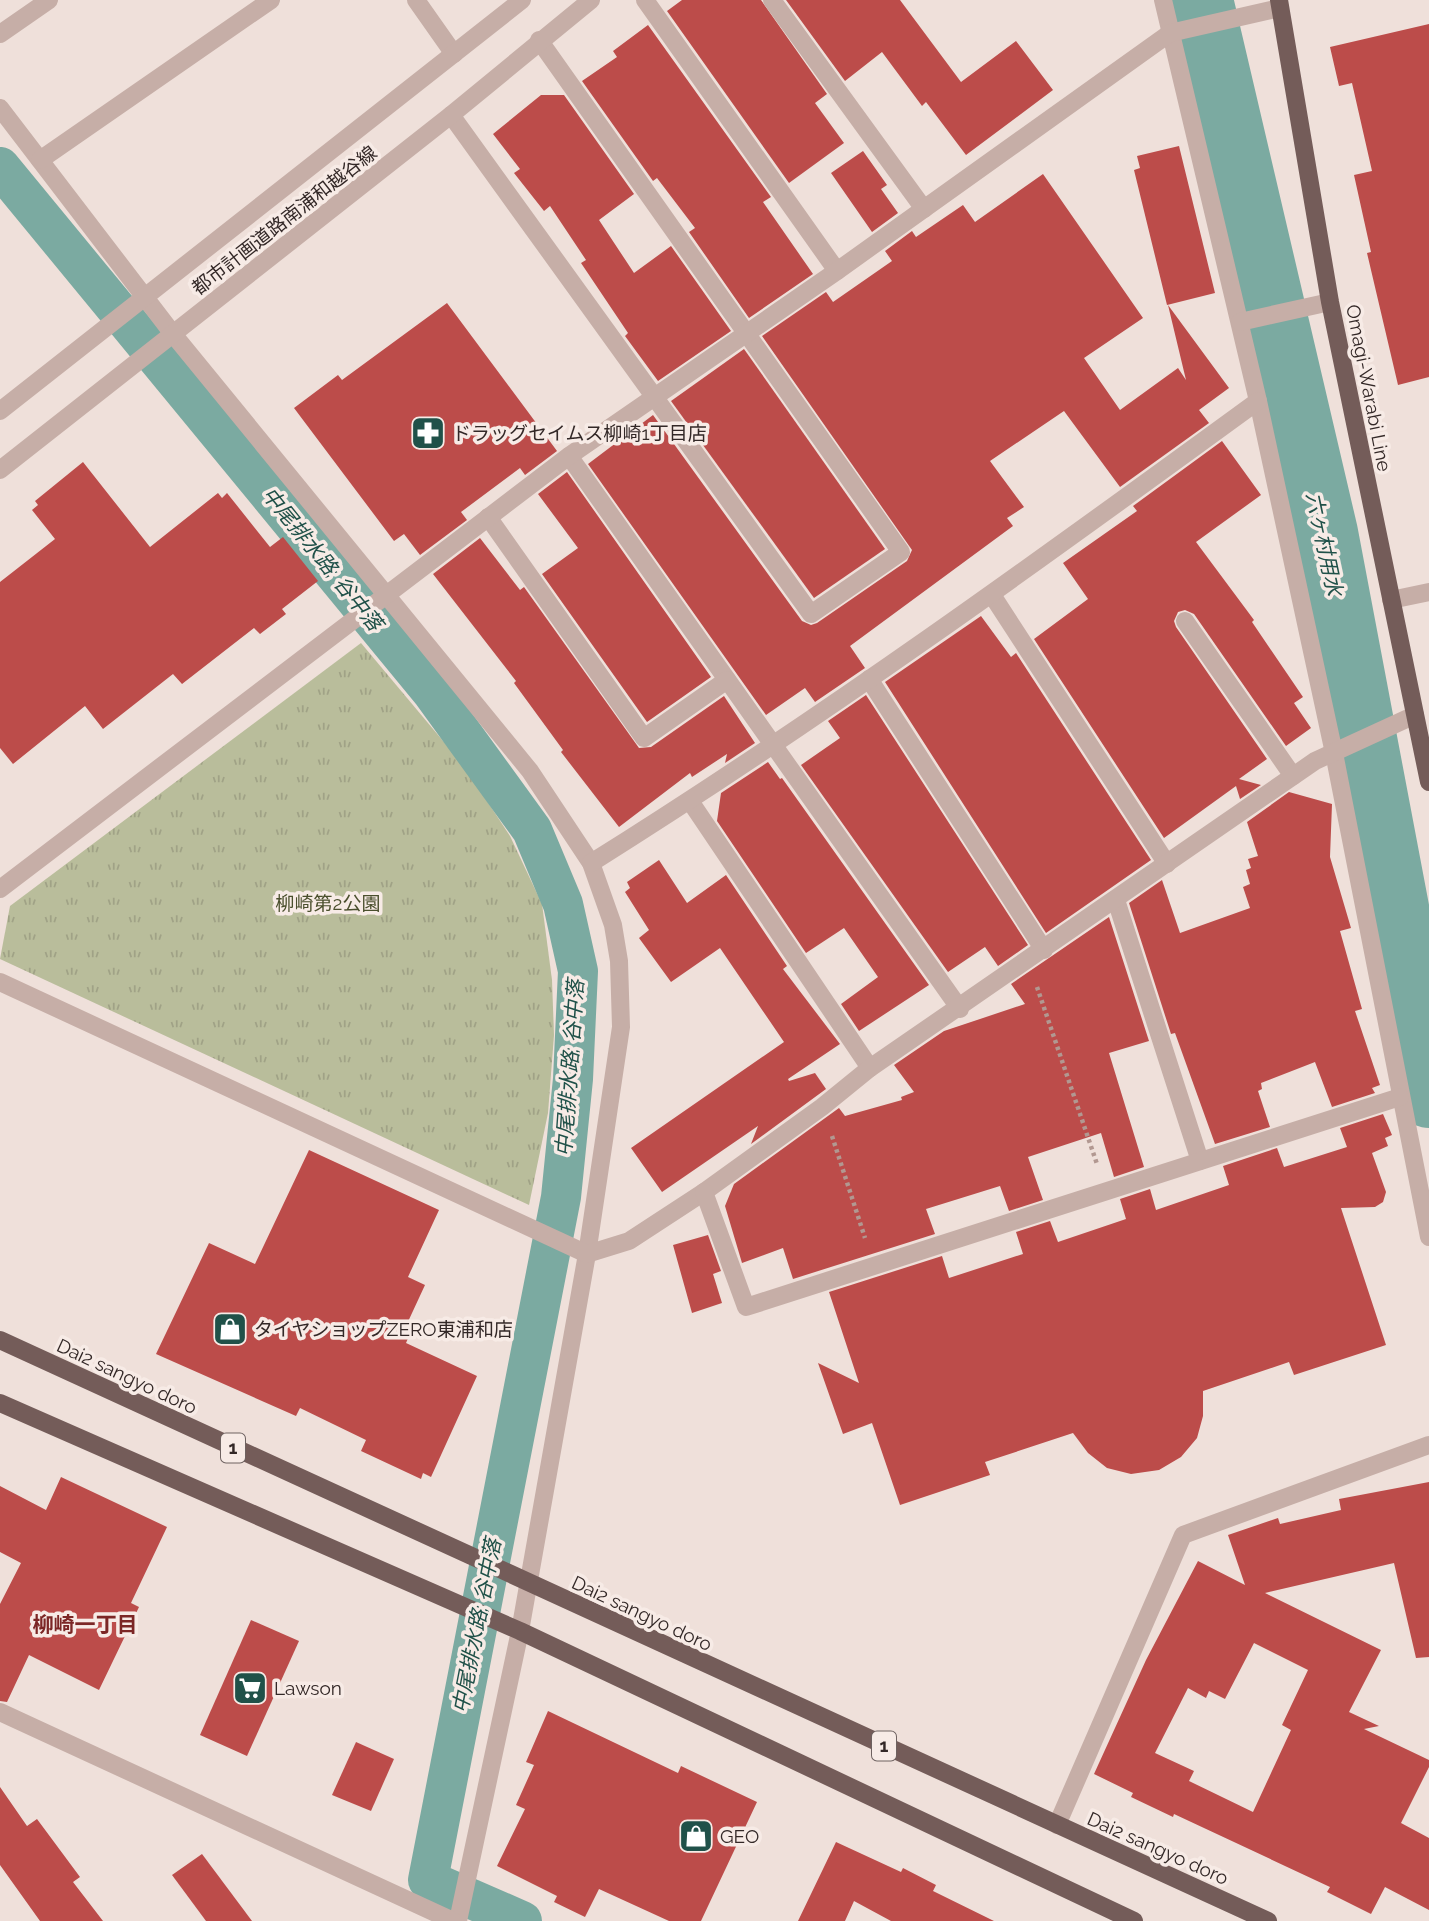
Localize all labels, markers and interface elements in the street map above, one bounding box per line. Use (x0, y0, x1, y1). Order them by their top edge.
street label: 都市計画道路南浦和越谷線 (187, 141, 381, 299)
street label: Omagi-Warabi Line (1342, 303, 1396, 473)
pharmacy icon: ドラッグセイムス柳崎1丁目店 (409, 414, 447, 452)
place label: ドラッグセイムス柳崎1丁目店 (452, 422, 707, 444)
water label: 中尾排水路; 谷中落 (257, 482, 390, 638)
water label: 六ヶ村用水 (1301, 490, 1348, 600)
park label: 柳崎第2公園 (276, 892, 380, 914)
water label: 中尾排水路; 谷中落 (551, 976, 588, 1157)
shop icon: タイヤショップZERO東浦和店 (211, 1310, 249, 1348)
place label: タイヤショップZERO東浦和店 (254, 1318, 513, 1340)
street label: Dai2 sangyo doro (53, 1334, 201, 1418)
road number: 1 (221, 1434, 245, 1462)
water label: 中尾排水路; 谷中落 (447, 1534, 506, 1715)
street label: Dai2 sangyo doro (568, 1571, 716, 1655)
district label: 柳崎一丁目 (33, 1612, 138, 1637)
supermarket icon: Lawson (231, 1669, 269, 1707)
place label: Lawson (274, 1677, 342, 1699)
road number: 1 (872, 1731, 896, 1760)
street label: Dai2 sangyo doro (1084, 1807, 1232, 1889)
shop icon: GEO (677, 1817, 715, 1855)
place label: GEO (720, 1825, 759, 1847)

